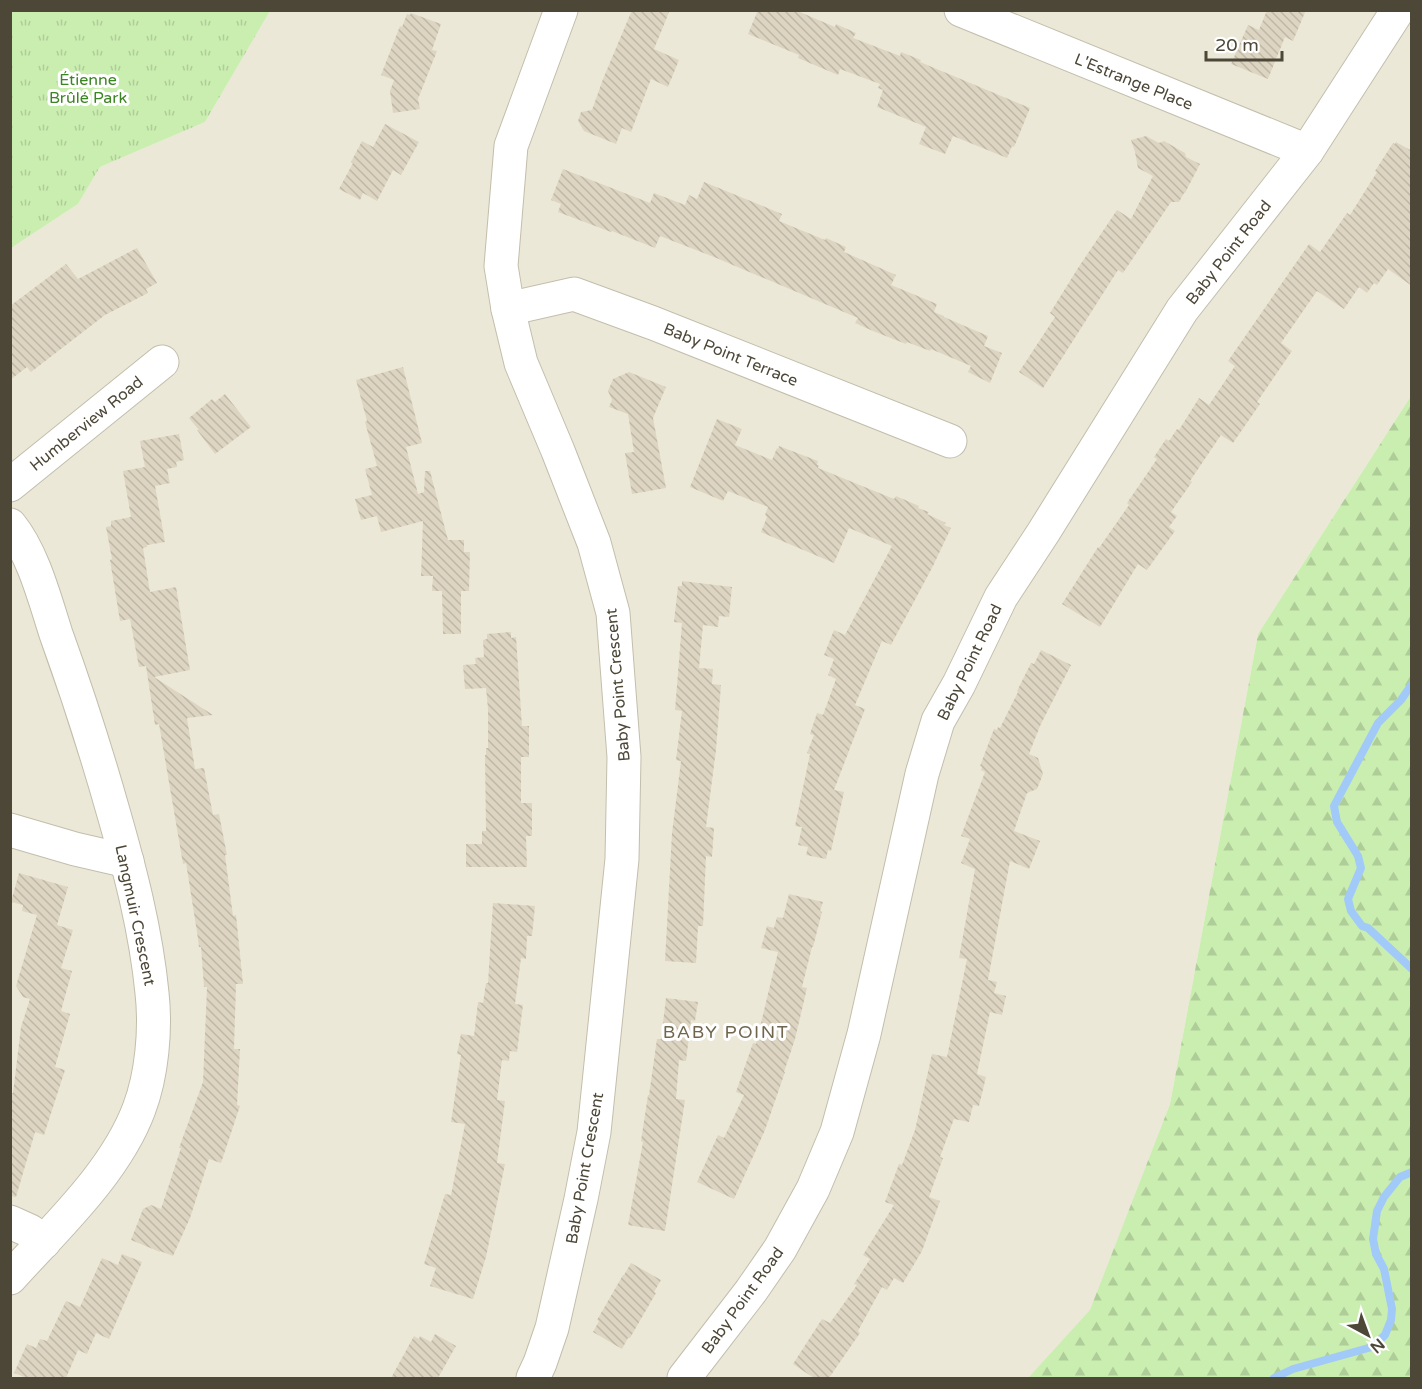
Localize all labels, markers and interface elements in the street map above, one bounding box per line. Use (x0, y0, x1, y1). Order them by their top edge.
scale bar (1206, 24, 1282, 62)
text: 20 m (1215, 34, 1259, 56)
street label: L'Estrange Place (1071, 49, 1196, 115)
park label: Étienne Brûlé Park (49, 70, 127, 108)
street label: Baby Point Road (1182, 196, 1276, 309)
street label: Baby Point Terrace (660, 319, 801, 391)
street label: Humberview Road (26, 372, 147, 476)
street label: Baby Point Road (933, 601, 1007, 724)
street label: Baby Point Crescent (601, 607, 635, 762)
street label: Langmuir Crescent (110, 843, 160, 987)
district label: BABY POINT (663, 1021, 789, 1043)
street label: Baby Point Crescent (562, 1091, 608, 1246)
street label: Baby Point Road (697, 1243, 788, 1358)
north arrow (1338, 1305, 1398, 1365)
text: N (1366, 1334, 1389, 1357)

